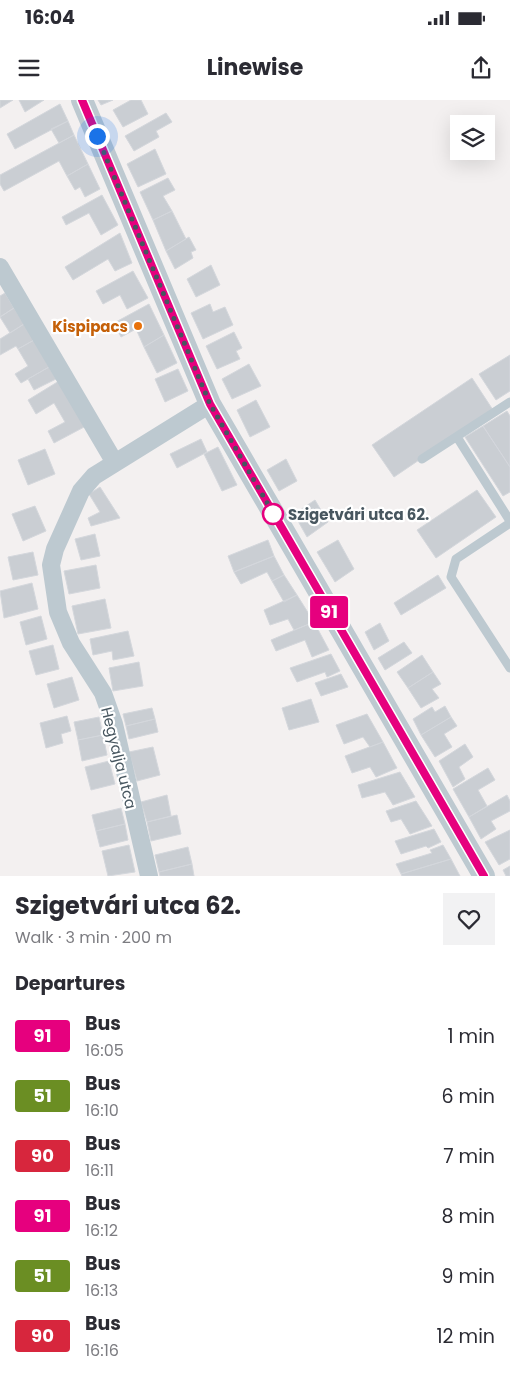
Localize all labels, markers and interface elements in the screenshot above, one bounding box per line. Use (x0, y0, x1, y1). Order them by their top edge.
text: 16:04 (25, 4, 75, 31)
text: Linewise (207, 52, 303, 83)
icon: menu (15, 54, 43, 82)
icon: share (467, 54, 495, 82)
map controls (450, 115, 495, 160)
button: layers (450, 115, 495, 160)
your location (85, 124, 110, 149)
place label: Kispipacs (52, 316, 128, 337)
marker: Kispipacs (132, 320, 144, 332)
marker: Szigetvári utca 62. (262, 503, 284, 525)
place label: Szigetvári utca 62. (288, 504, 429, 525)
line badge: 91 (306, 596, 352, 628)
text: 91 (320, 599, 338, 624)
street label: Hegyalja utca (96, 705, 142, 811)
text: Szigetvári utca 62. (15, 889, 241, 922)
button: heart (443, 893, 495, 945)
text: Walk · 3 min · 200 m (15, 926, 172, 949)
text: Departures (15, 970, 125, 997)
text: Bus (85, 1010, 121, 1037)
text: 91 (34, 1023, 51, 1048)
text: 1 min (447, 1023, 495, 1050)
text: 16:05 (85, 1039, 124, 1062)
text: Bus (85, 1070, 121, 1097)
text: 51 (33, 1083, 52, 1108)
text: 6 min (441, 1083, 495, 1110)
text: 16:10 (85, 1099, 119, 1122)
text: Bus (85, 1130, 121, 1157)
text: 90 (31, 1143, 54, 1168)
text: 7 min (443, 1143, 495, 1170)
text: 16:11 (85, 1159, 114, 1182)
text: Bus (85, 1190, 121, 1217)
text: 91 (34, 1203, 51, 1228)
text: 8 min (442, 1203, 495, 1230)
text: 16:12 (85, 1219, 118, 1242)
text: Bus (85, 1250, 121, 1277)
text: 51 (33, 1263, 52, 1288)
text: 9 min (442, 1263, 495, 1290)
text: 16:13 (85, 1279, 118, 1302)
text: Bus (85, 1310, 121, 1337)
text: 90 (31, 1323, 54, 1348)
text: 12 min (437, 1323, 495, 1350)
text: 16:16 (85, 1339, 119, 1362)

